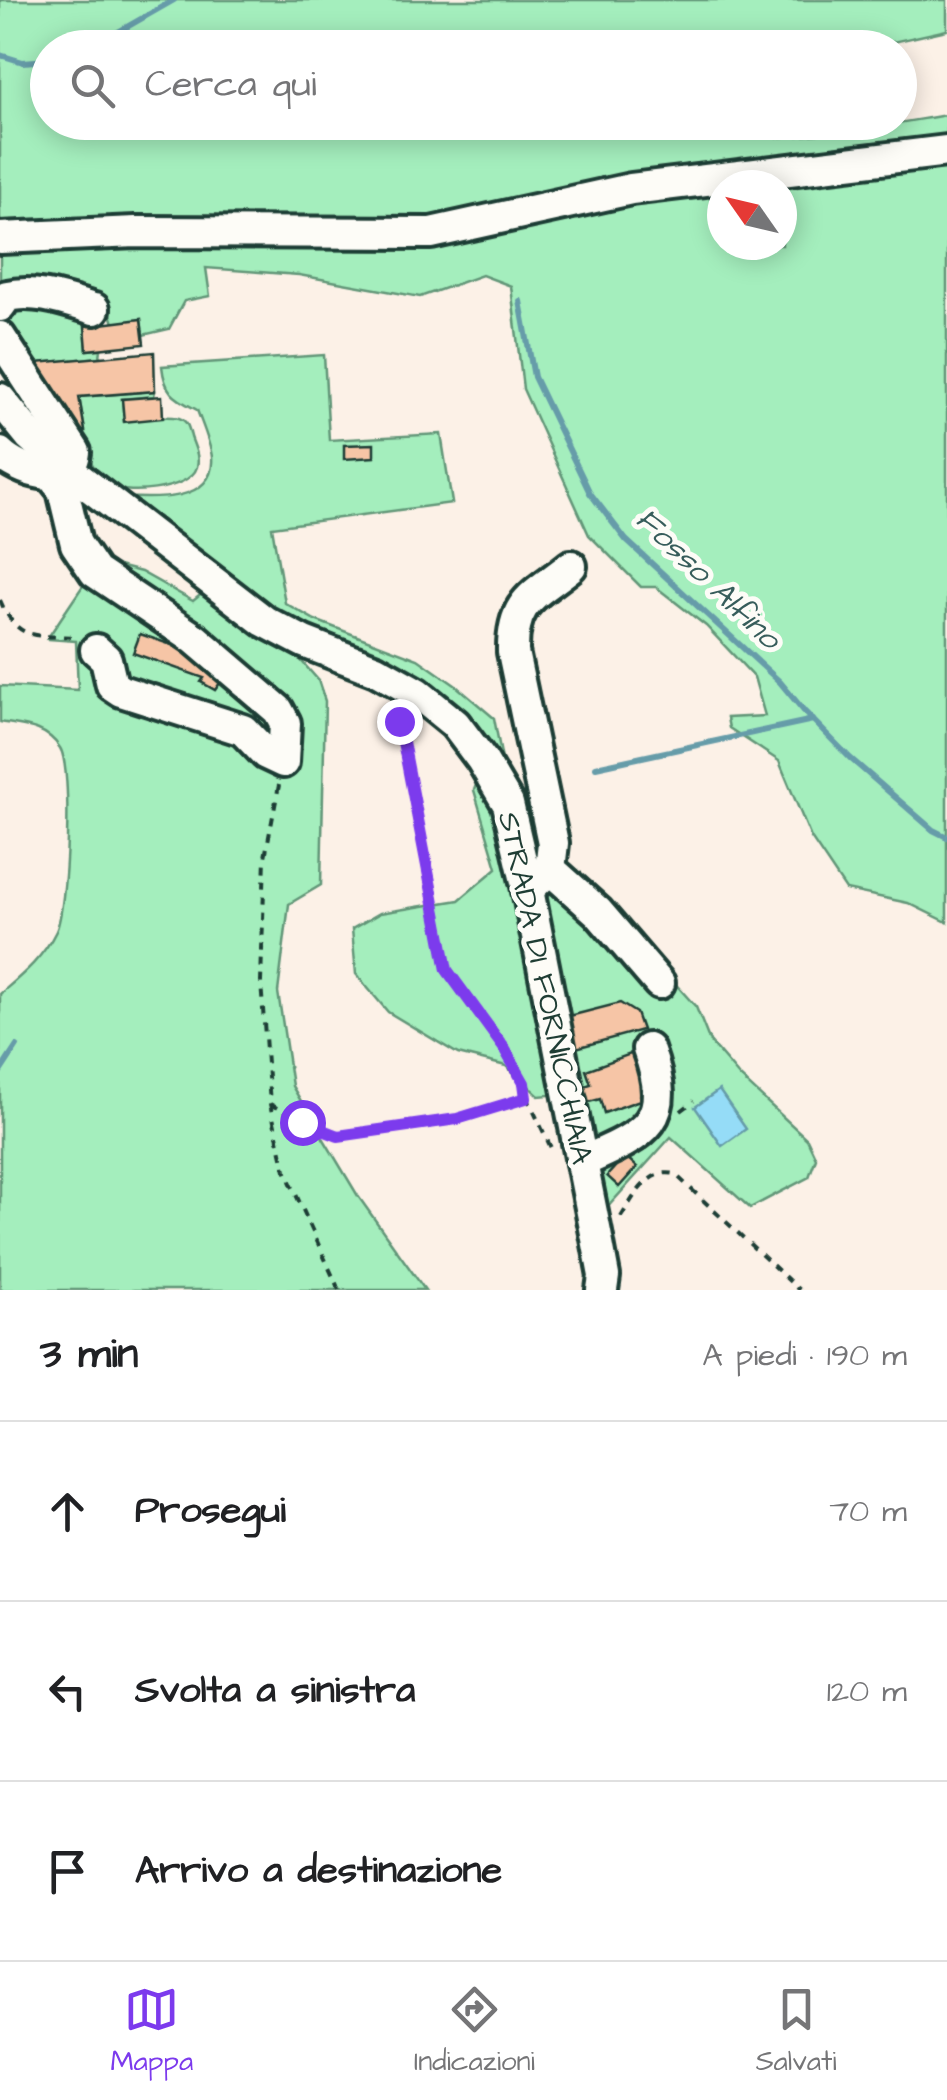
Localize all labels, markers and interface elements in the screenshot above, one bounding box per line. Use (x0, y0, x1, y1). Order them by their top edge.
search box (30, 30, 917, 140)
icon: search (65, 58, 120, 113)
text: Cerca qui (145, 59, 317, 111)
north arrow (707, 170, 797, 260)
water label: Fosso Alfino (625, 498, 792, 661)
route end (377, 699, 423, 745)
street label: STRADA DI FORNICCHIAIA (487, 808, 603, 1168)
route start (280, 1100, 326, 1146)
text: 3 min (40, 1326, 138, 1384)
text: A piedi · 190 m (702, 1333, 907, 1378)
icon: ahead (40, 1484, 95, 1539)
text: Prosegui (135, 1485, 286, 1537)
text: 70 m (829, 1489, 907, 1534)
icon: left (40, 1664, 95, 1719)
text: Svolta a sinistra (135, 1665, 415, 1717)
text: 120 m (827, 1669, 907, 1714)
icon: arrive (40, 1844, 95, 1899)
text: Arrivo a destinazione (135, 1845, 502, 1897)
tab: Mappa (110, 1982, 193, 2081)
tab: Indicazioni (414, 1982, 535, 2081)
tab: Salvati (756, 1982, 837, 2081)

